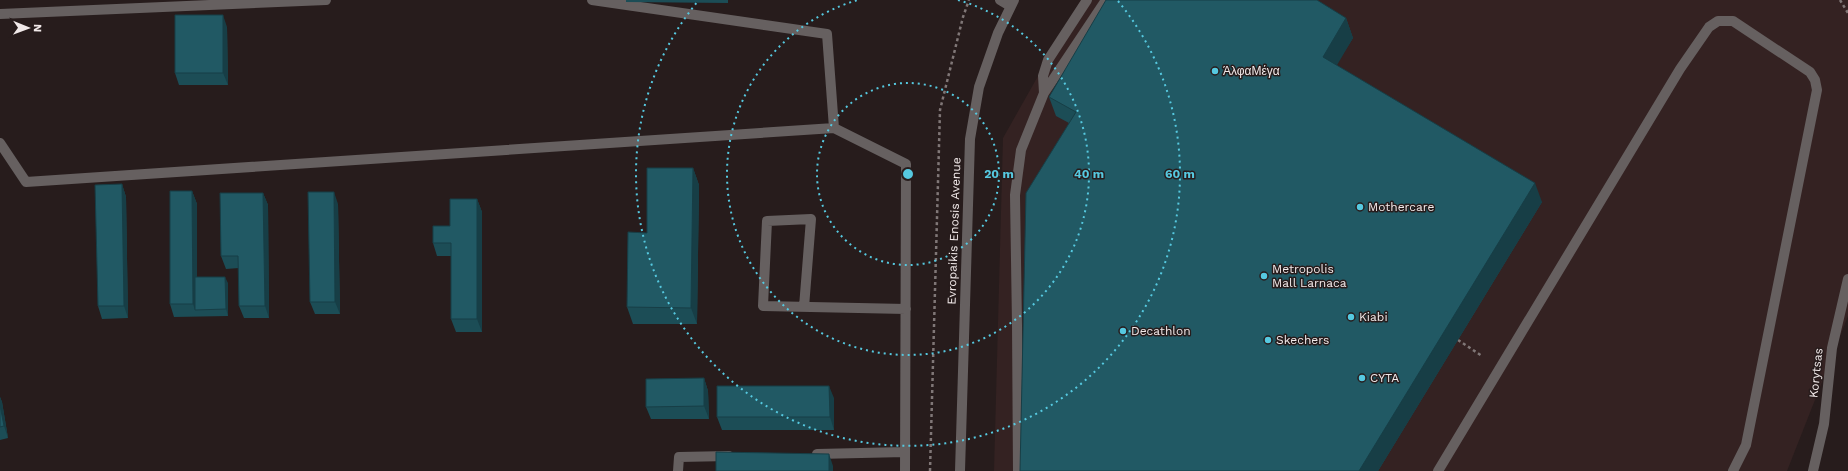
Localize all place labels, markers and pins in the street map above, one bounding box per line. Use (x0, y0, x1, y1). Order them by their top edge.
place label: ΆλφαΜέγα (1223, 64, 1280, 78)
marker: ΆλφαΜέγα (1210, 66, 1220, 76)
centre of rings (901, 167, 915, 181)
place label: Mothercare (1368, 200, 1435, 214)
marker: Mothercare (1355, 202, 1365, 212)
place label: Metropolis Mall Larnaca (1272, 262, 1347, 290)
marker: Metropolis Mall Larnaca (1259, 271, 1269, 281)
place label: Kiabi (1359, 310, 1388, 324)
marker: Kiabi (1346, 312, 1356, 322)
place label: Decathlon (1131, 324, 1191, 338)
marker: Decathlon (1118, 326, 1128, 336)
place label: Skechers (1276, 333, 1329, 347)
marker: Skechers (1263, 335, 1273, 345)
place label: CYTA (1370, 371, 1399, 385)
marker: CYTA (1357, 373, 1367, 383)

